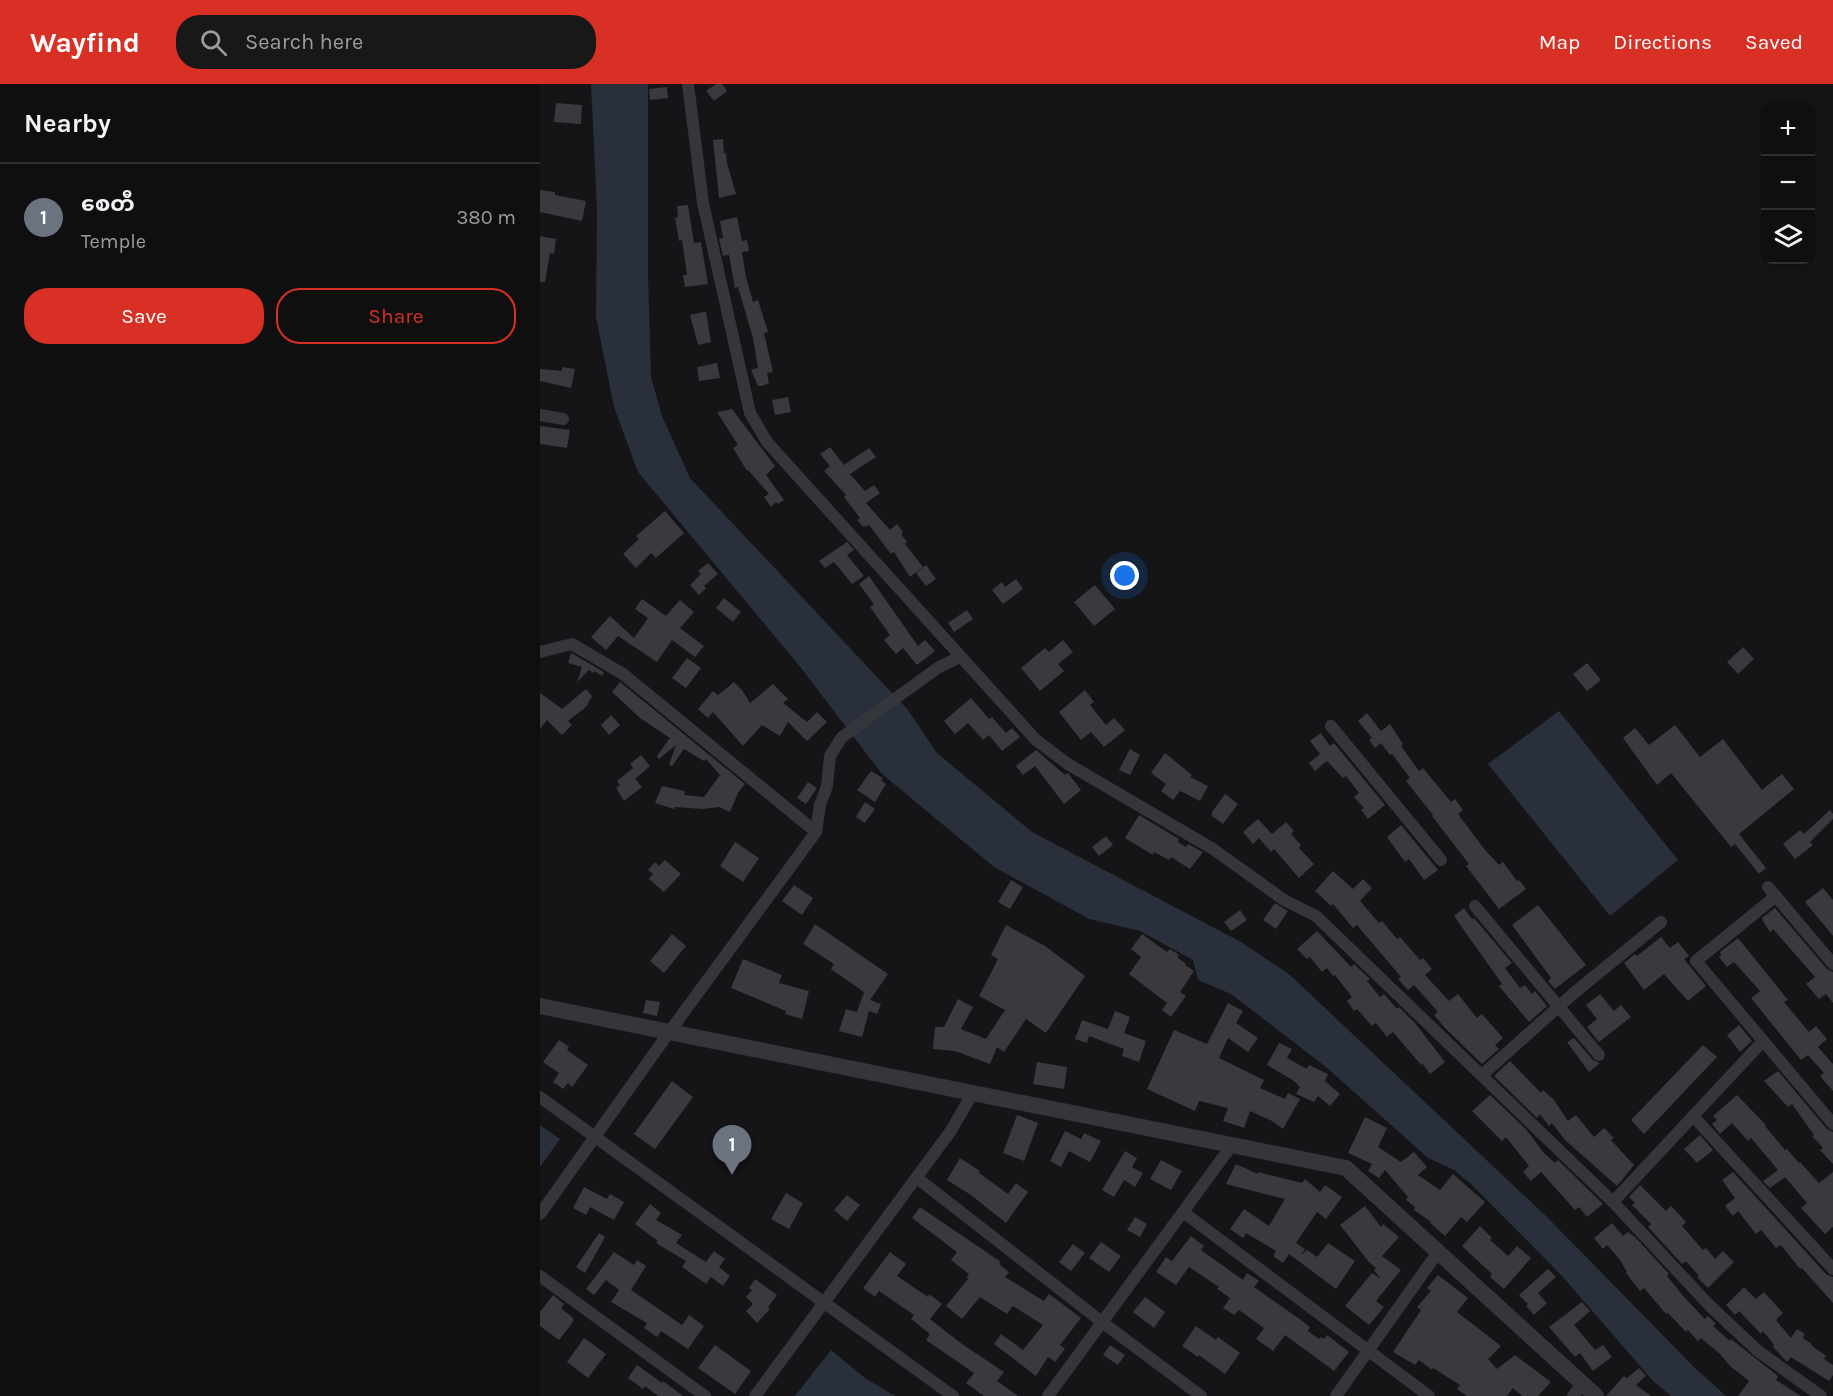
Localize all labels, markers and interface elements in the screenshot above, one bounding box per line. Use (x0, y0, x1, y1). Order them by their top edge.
search box (176, 15, 596, 69)
text: Wayfind (30, 26, 140, 59)
icon: search (197, 26, 230, 59)
text: Search here (245, 29, 363, 55)
text: Map (1539, 30, 1580, 54)
text: Directions (1613, 30, 1712, 54)
text: Saved (1745, 30, 1803, 54)
map controls (1761, 102, 1815, 264)
button: + (1761, 102, 1815, 156)
text: Nearby (24, 108, 111, 139)
button: − (1761, 156, 1815, 210)
text: စေတီ (81, 191, 135, 217)
text: 1 (40, 206, 47, 229)
text: 380 m (457, 206, 516, 229)
button: layers (1761, 210, 1815, 264)
text: Temple (81, 230, 146, 253)
button: Save (24, 288, 264, 344)
button: Share (276, 288, 516, 344)
your location (1110, 561, 1139, 590)
pin: 1 (712, 1126, 752, 1175)

